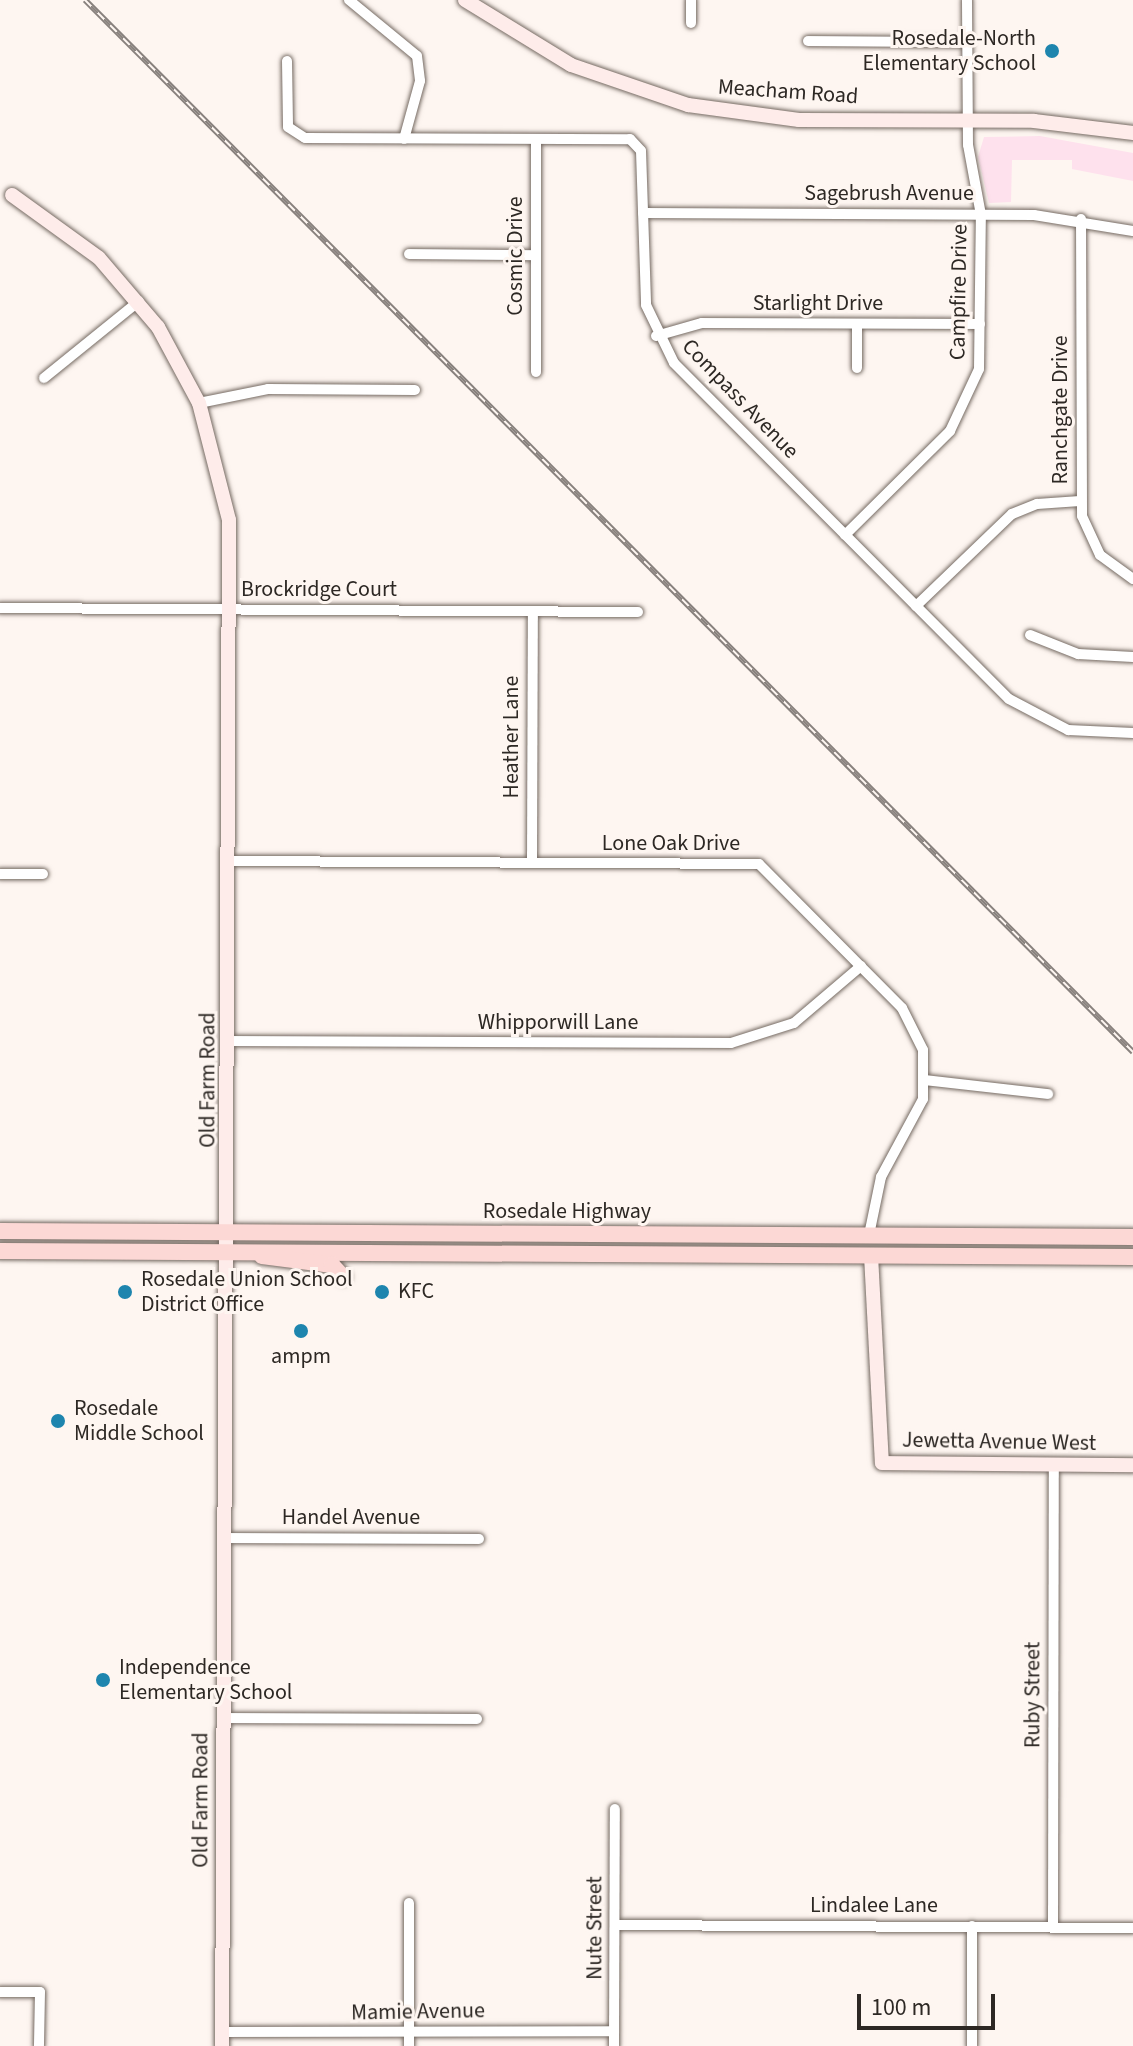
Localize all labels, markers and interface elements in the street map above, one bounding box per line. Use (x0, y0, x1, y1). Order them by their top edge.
place label: Rosedale-North Elementary School (863, 25, 1036, 76)
marker: Rosedale-North Elementary School (1043, 42, 1061, 60)
street label: Meacham Road (717, 74, 859, 110)
street label: Sagebrush Avenue (804, 181, 974, 207)
street label: Cosmic Drive (503, 196, 529, 316)
street label: Campfire Drive (945, 224, 973, 360)
street label: Starlight Drive (753, 291, 883, 317)
street label: Compass Avenue (676, 334, 804, 464)
street label: Ranchgate Drive (1048, 335, 1074, 485)
street label: Brockridge Court (241, 577, 397, 603)
street label: Heather Lane (499, 676, 525, 798)
street label: Lone Oak Drive (602, 831, 740, 857)
street label: Whipporwill Lane (478, 1010, 638, 1036)
street label: Old Farm Road (195, 1012, 221, 1148)
street label: Rosedale Highway (483, 1199, 651, 1225)
place label: Rosedale Union School District Office (141, 1266, 353, 1318)
place label: KFC (398, 1279, 434, 1305)
marker: Rosedale Union School District Office (116, 1283, 134, 1301)
marker: KFC (373, 1283, 391, 1301)
marker: ampm (292, 1322, 310, 1340)
place label: ampm (271, 1344, 331, 1370)
place label: Rosedale Middle School (74, 1395, 204, 1446)
marker: Rosedale Middle School (49, 1412, 67, 1430)
street label: Jewetta Avenue West (902, 1427, 1096, 1457)
street label: Handel Avenue (282, 1505, 420, 1531)
street label: Ruby Street (1020, 1642, 1046, 1748)
place label: Independence Elementary School (119, 1654, 292, 1706)
marker: Independence Elementary School (94, 1671, 112, 1689)
street label: Old Farm Road (188, 1732, 214, 1868)
street label: Nute Street (582, 1876, 608, 1980)
street label: Lindalee Lane (810, 1893, 938, 1919)
scale bar (861, 1978, 999, 2028)
text: 100 m (871, 1990, 931, 2025)
street label: Mamie Avenue (351, 1998, 485, 2026)

